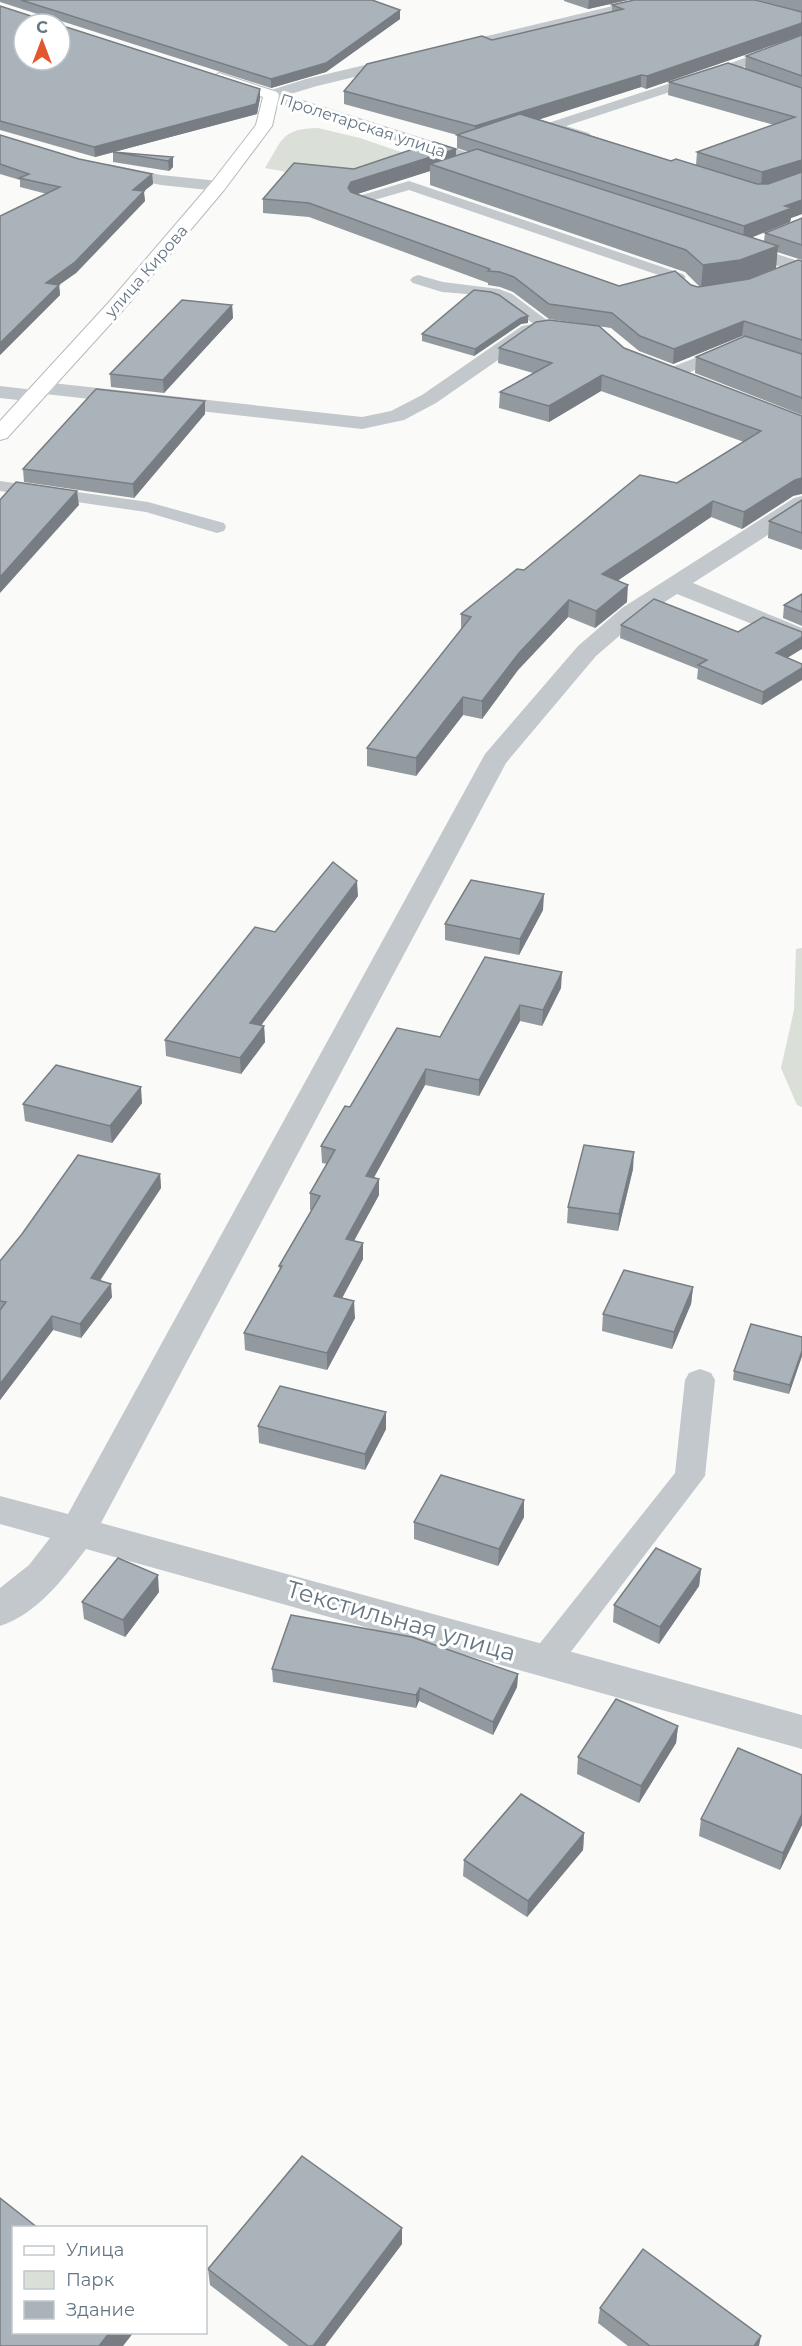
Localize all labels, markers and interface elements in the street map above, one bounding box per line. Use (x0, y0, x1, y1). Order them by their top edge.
north arrow (12, 12, 72, 72)
text: С (36, 18, 48, 37)
street label: Пролетарская улица (278, 90, 448, 161)
street label: улица Кирова (100, 221, 192, 322)
street label: Текстильная улица (283, 1574, 519, 1667)
legend (12, 2226, 207, 2334)
text: Улица (66, 2239, 124, 2261)
text: Парк (66, 2269, 115, 2291)
text: Здание (66, 2299, 135, 2321)

